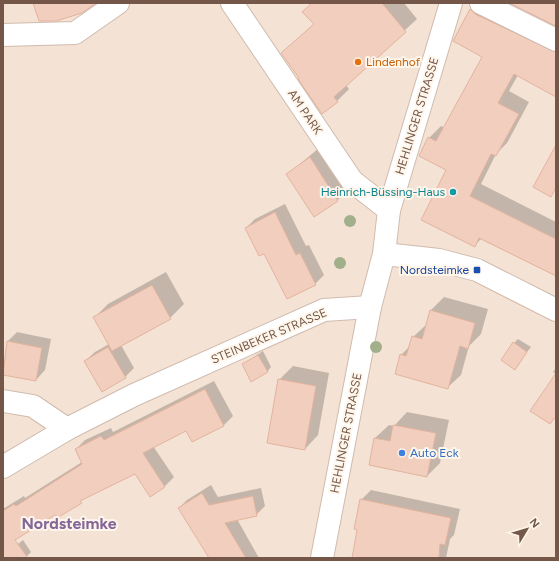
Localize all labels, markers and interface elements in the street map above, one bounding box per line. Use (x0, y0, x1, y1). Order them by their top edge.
place label: Lindenhof (366, 55, 421, 69)
street label: HEHLINGER STRASSE (392, 56, 442, 176)
marker: Lindenhof (353, 57, 363, 67)
street label: AM PARK (285, 87, 325, 138)
place label: Heinrich-Büssing-Haus (321, 185, 445, 199)
marker: Heinrich-Büssing-Haus (448, 187, 458, 197)
place label: Nordsteimke (400, 263, 469, 277)
marker: Nordsteimke (472, 265, 482, 275)
street label: STEINBEKER STRASSE (209, 305, 329, 367)
street label: HEHLINGER STRASSE (327, 372, 365, 494)
place label: Auto Eck (410, 446, 459, 460)
marker: Auto Eck (397, 448, 407, 458)
north arrow (507, 509, 547, 549)
district label: Nordsteimke (21, 514, 117, 533)
text: N (527, 516, 542, 531)

